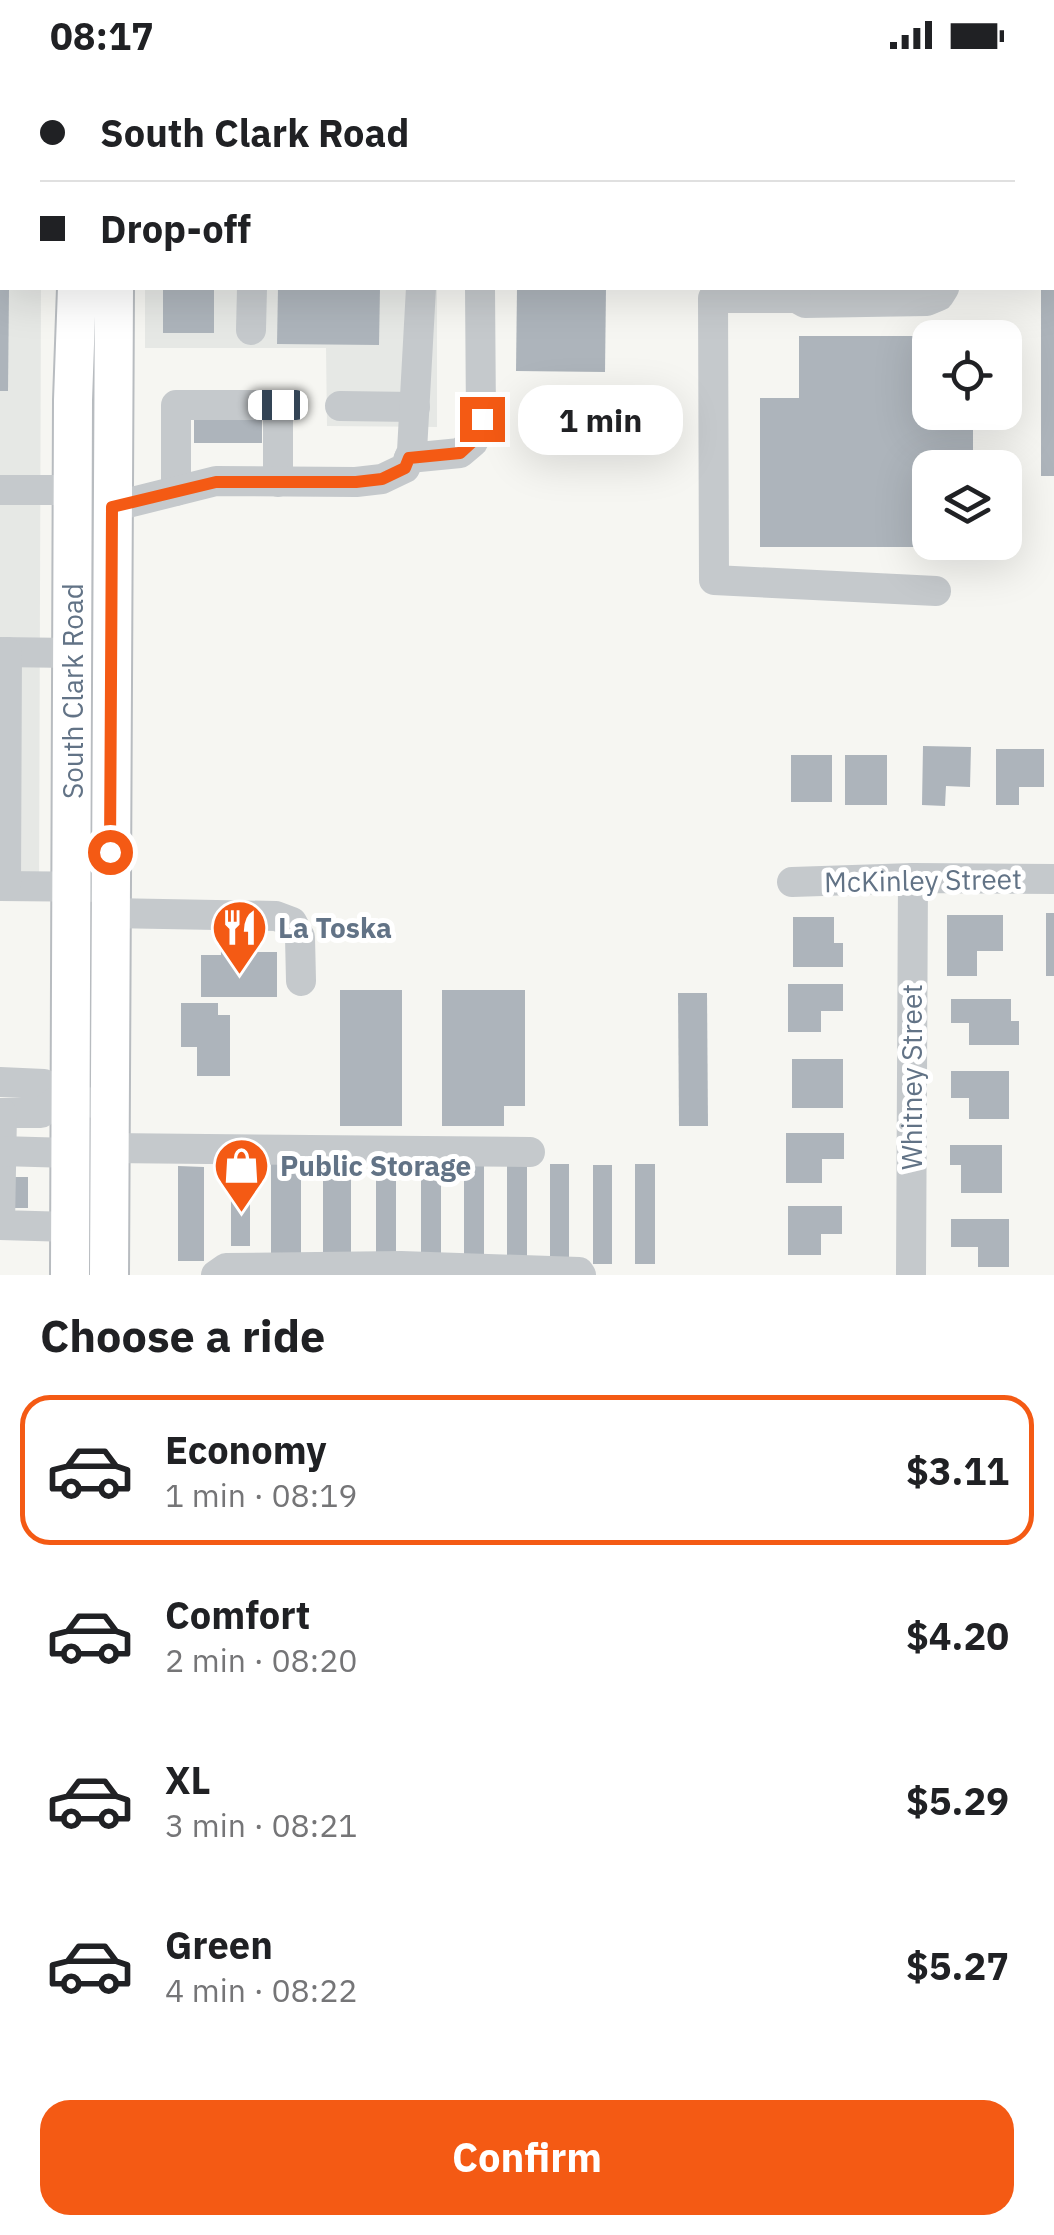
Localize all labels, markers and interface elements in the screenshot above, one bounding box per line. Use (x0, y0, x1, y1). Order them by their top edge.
text: 08:17 (50, 11, 154, 60)
text: South Clark Road (100, 108, 409, 157)
text: Drop-off (100, 204, 251, 253)
map controls (912, 320, 1022, 560)
button: locate (912, 320, 1022, 430)
callout: 1 min (517, 384, 682, 454)
car (248, 390, 308, 420)
route end (460, 397, 505, 442)
text: 1 min (559, 399, 642, 441)
button: layers (912, 450, 1022, 560)
street label: South Clark Road (54, 583, 91, 799)
route start (88, 830, 133, 875)
street label: McKinley Street (824, 860, 1022, 900)
restaurant icon: La Toska (209, 897, 269, 976)
place label: La Toska (278, 909, 392, 946)
street label: Whitney Street (893, 984, 930, 1170)
shop icon: Public Storage (211, 1135, 271, 1214)
place label: Public Storage (280, 1147, 471, 1184)
text: Choose a ride (40, 1306, 325, 1364)
icon: car (45, 1425, 135, 1515)
text: Economy (165, 1425, 327, 1474)
text: $3.11 (906, 1446, 1009, 1495)
text: 1 min · 08:19 (165, 1474, 358, 1516)
icon: car (45, 1590, 135, 1680)
text: Comfort (165, 1590, 310, 1639)
text: $4.20 (906, 1611, 1009, 1660)
text: 2 min · 08:20 (165, 1639, 358, 1681)
icon: car (45, 1755, 135, 1845)
text: XL (165, 1755, 211, 1804)
text: $5.29 (906, 1776, 1009, 1825)
text: 3 min · 08:21 (165, 1804, 358, 1846)
icon: car (45, 1920, 135, 2010)
text: Green (165, 1920, 273, 1969)
text: $5.27 (906, 1941, 1009, 1990)
text: 4 min · 08:22 (165, 1969, 358, 2011)
button: Confirm (40, 2100, 1014, 2215)

